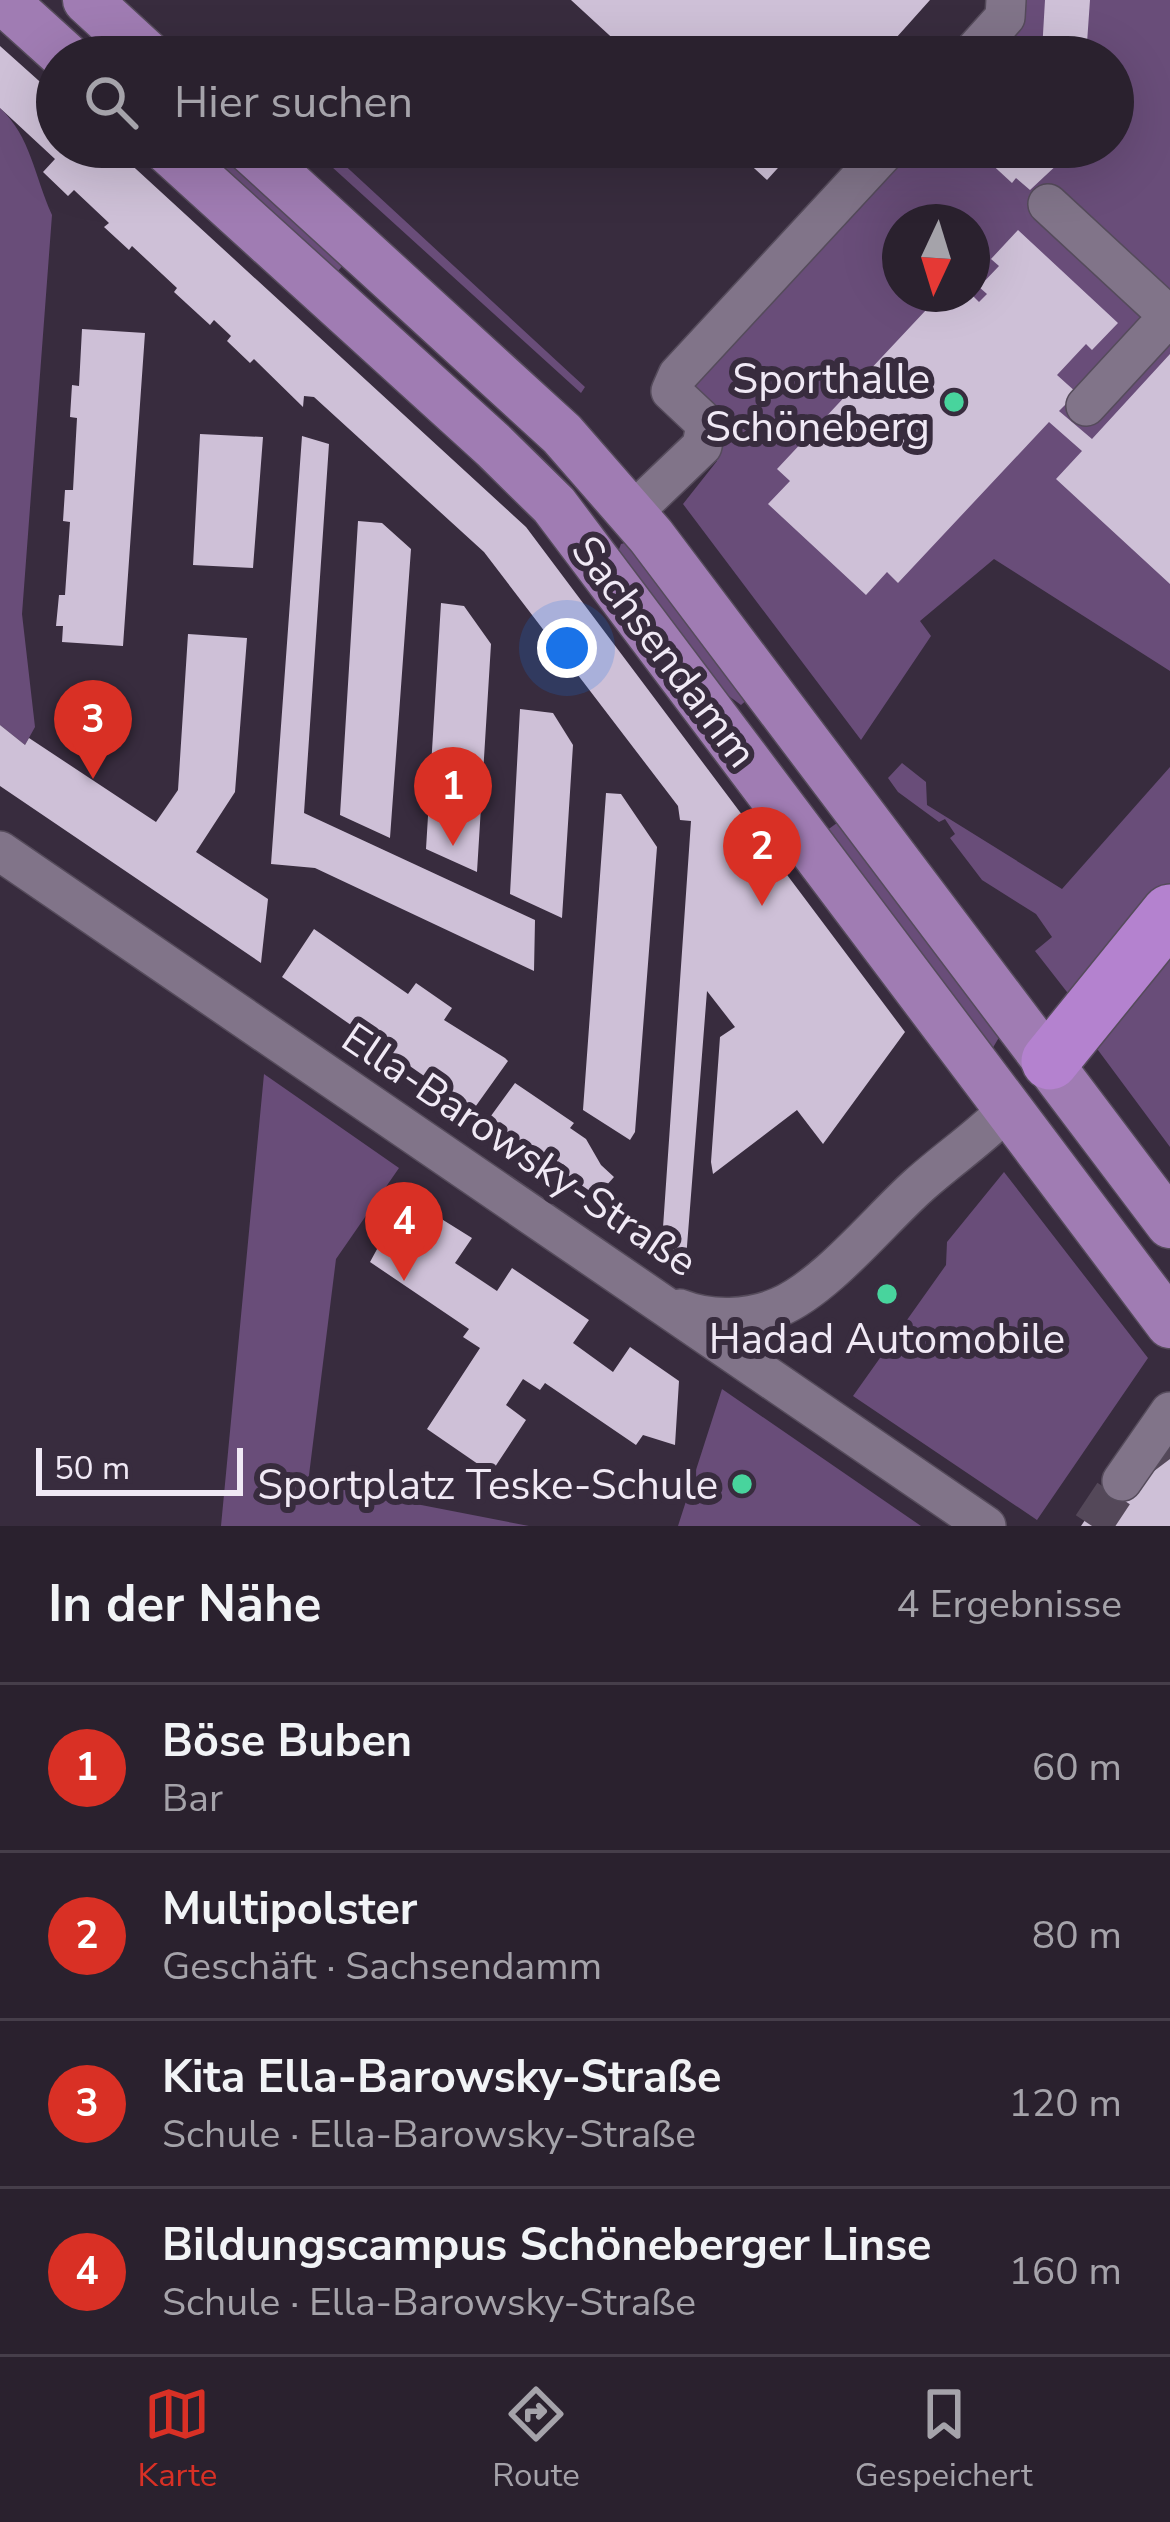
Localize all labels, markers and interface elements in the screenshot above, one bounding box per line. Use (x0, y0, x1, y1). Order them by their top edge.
search box (36, 36, 1134, 168)
icon: search (78, 69, 144, 135)
text: Hier suchen (174, 72, 413, 133)
north arrow (882, 204, 990, 312)
place label: Sporthalle Schöneberg (705, 351, 930, 456)
marker: Sporthalle Schöneberg (941, 389, 967, 415)
street label: Sachsendamm (558, 524, 770, 779)
your location (537, 618, 597, 678)
pin: 3 (54, 680, 132, 779)
pin: 1 (414, 747, 492, 846)
pin: 2 (723, 807, 801, 906)
street label: Ella-Barowsky-Straße (330, 1010, 708, 1290)
pin: 4 (365, 1182, 443, 1281)
marker: Hadad Automobile (874, 1281, 900, 1307)
place label: Hadad Automobile (709, 1311, 1065, 1368)
scale bar (36, 1442, 243, 1495)
text: 50 m (54, 1446, 130, 1491)
place label: Sportplatz Teske-Schule (257, 1457, 718, 1514)
marker: Sportplatz Teske-Schule (729, 1471, 755, 1497)
text: In der Nähe (48, 1569, 321, 1639)
text: 4 Ergebnisse (896, 1578, 1122, 1631)
text: Böse Buben (162, 1711, 412, 1772)
text: 1 (75, 1741, 99, 1794)
text: 60 m (1032, 1741, 1122, 1794)
text: Bar (162, 1772, 223, 1825)
text: Multipolster (162, 1879, 418, 1940)
text: 2 (75, 1909, 99, 1962)
text: 80 m (1032, 1909, 1122, 1962)
text: Geschäft · Sachsendamm (162, 1940, 602, 1993)
text: Kita Ella-Barowsky-Straße (162, 2047, 721, 2108)
text: 3 (75, 2077, 99, 2130)
text: 120 m (1008, 2077, 1122, 2130)
text: Schule · Ella-Barowsky-Straße (162, 2108, 696, 2161)
text: Bildungscampus Schöneberger Linse (162, 2215, 932, 2276)
text: 4 (75, 2245, 99, 2298)
text: 160 m (1008, 2245, 1122, 2298)
text: Schule · Ella-Barowsky-Straße (162, 2276, 696, 2329)
tab: Karte (138, 2381, 217, 2498)
tab: Route (492, 2381, 580, 2498)
tab: Gespeichert (855, 2381, 1032, 2498)

